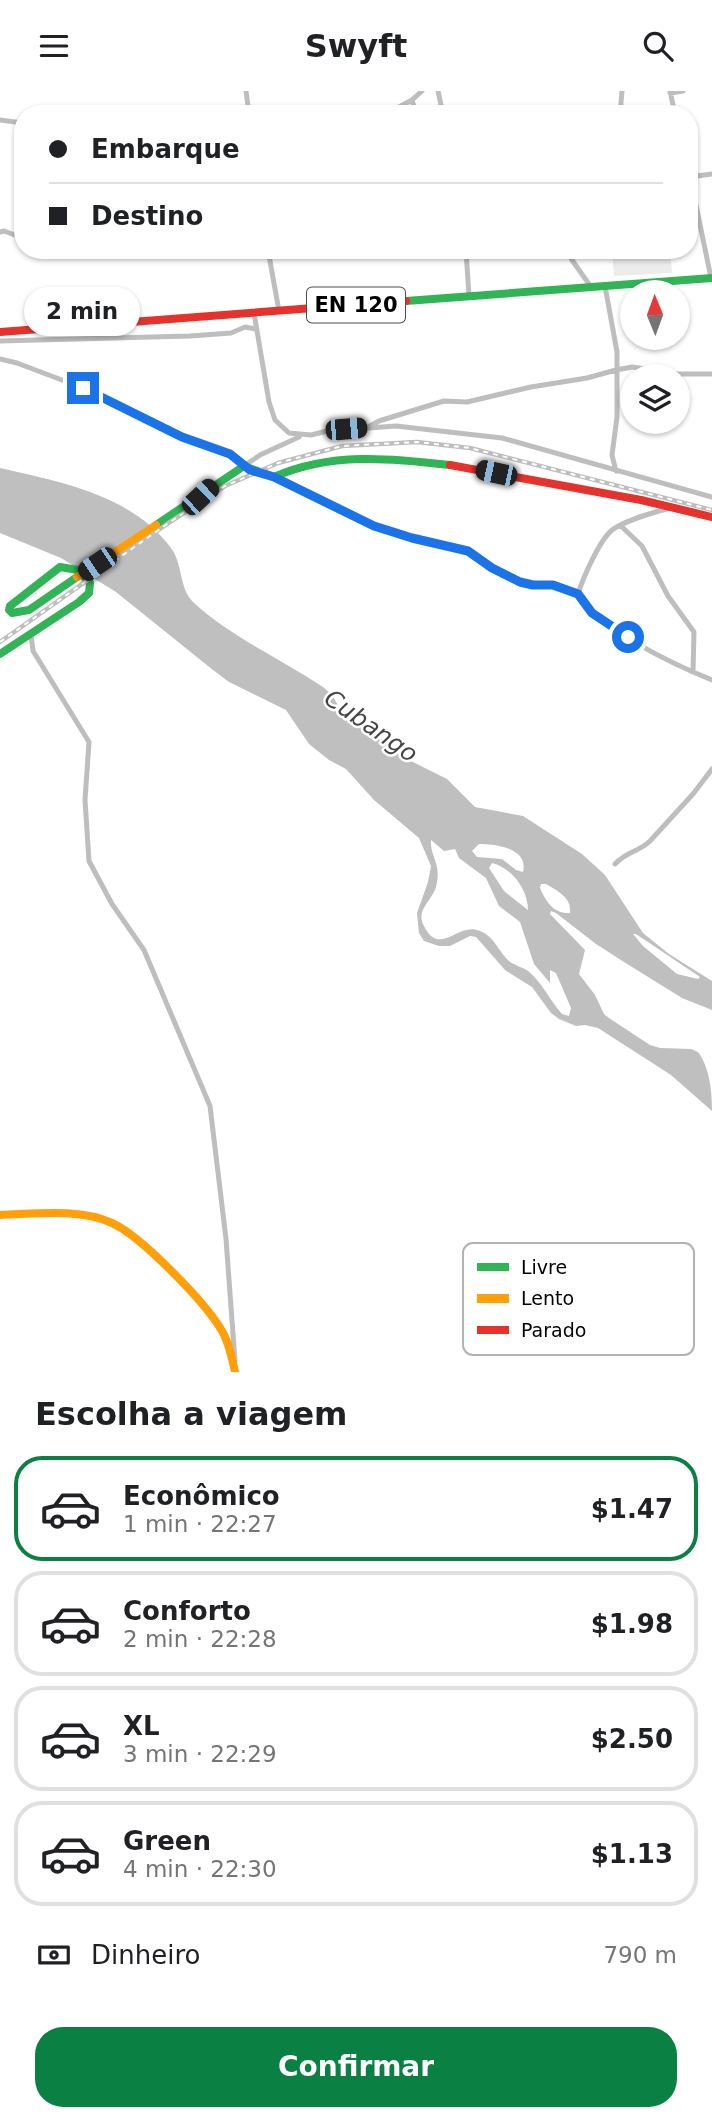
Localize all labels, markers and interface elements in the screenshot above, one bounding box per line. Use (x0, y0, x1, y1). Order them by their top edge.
icon: menu (35, 27, 73, 65)
text: Swyft (305, 27, 407, 65)
icon: search (639, 27, 677, 65)
text: Embarque (91, 134, 240, 164)
text: Destino (91, 201, 203, 231)
north arrow (620, 280, 690, 350)
map controls (620, 280, 690, 434)
callout: 2 min (25, 287, 141, 335)
road number: EN 120 (307, 287, 405, 323)
text: 2 min (46, 298, 118, 324)
button: layers (620, 364, 690, 434)
route end (67, 372, 99, 404)
car (325, 417, 368, 441)
car (474, 458, 519, 488)
car (178, 475, 223, 519)
car (74, 544, 121, 584)
route start (612, 621, 644, 653)
water label: Cubango (319, 684, 423, 768)
legend (463, 1243, 694, 1355)
text: Livre (521, 1256, 567, 1278)
text: Lento (521, 1287, 574, 1309)
text: Parado (521, 1319, 586, 1341)
text: Escolha a viagem (35, 1395, 347, 1433)
icon: car (39, 1477, 102, 1540)
text: Econômico (123, 1481, 280, 1511)
text: $1.47 (591, 1494, 673, 1524)
text: 1 min · 22:27 (123, 1511, 277, 1537)
icon: car (39, 1592, 102, 1655)
text: Conforto (123, 1596, 251, 1626)
text: $1.98 (591, 1609, 673, 1639)
text: 2 min · 22:28 (123, 1626, 277, 1652)
icon: car (39, 1707, 102, 1770)
text: XL (123, 1711, 160, 1741)
text: $2.50 (591, 1724, 673, 1754)
text: 3 min · 22:29 (123, 1741, 277, 1767)
icon: car (39, 1822, 102, 1885)
text: Green (123, 1826, 211, 1856)
text: $1.13 (591, 1839, 673, 1869)
text: 4 min · 22:30 (123, 1856, 277, 1882)
icon: cash (35, 1936, 73, 1974)
text: Dinheiro (91, 1940, 200, 1970)
text: 790 m (603, 1942, 677, 1968)
button: Confirmar (35, 2027, 677, 2107)

